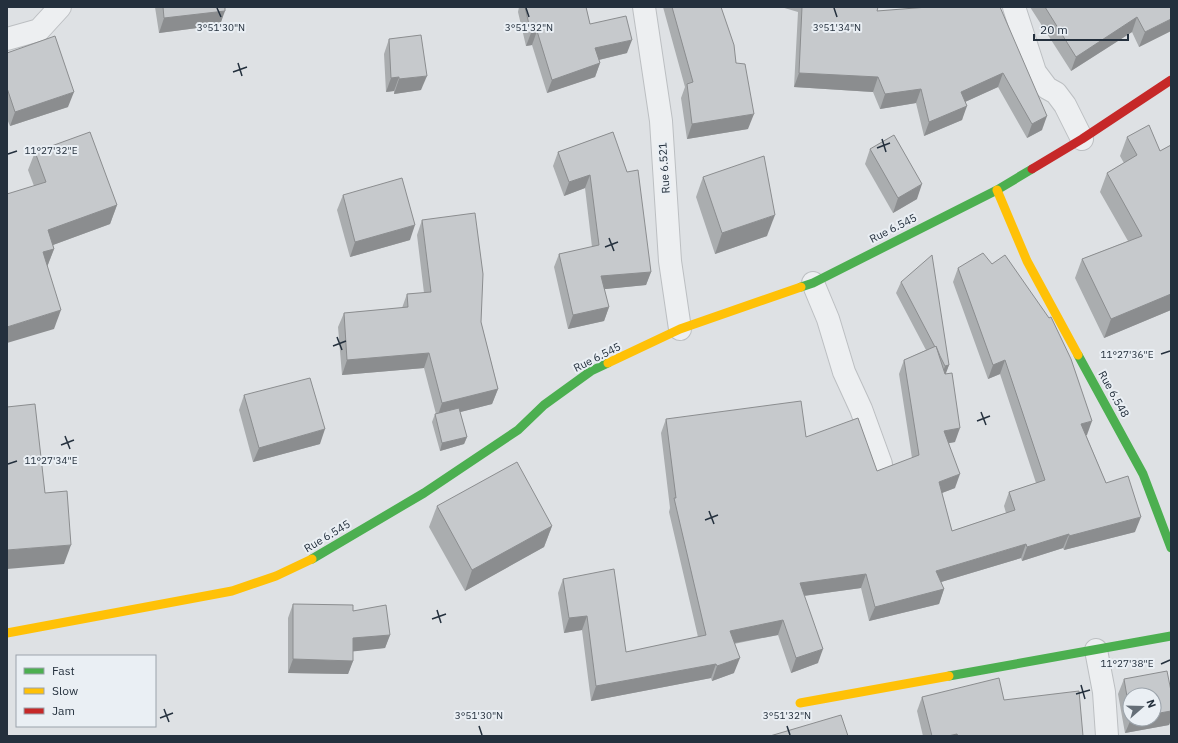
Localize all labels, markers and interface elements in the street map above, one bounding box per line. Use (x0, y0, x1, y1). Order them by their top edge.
scale bar (1034, 16, 1128, 42)
text: 3°51'30"N (197, 21, 245, 34)
text: 3°51'32"N (505, 21, 553, 34)
text: 3°51'34"N (813, 21, 861, 34)
text: 20 m (1040, 22, 1068, 37)
street label: Rue 6.521 (655, 142, 673, 194)
text: 11°27'32"E (24, 144, 78, 157)
street label: Rue 6.545 (867, 210, 919, 246)
street label: Rue 6.545 (571, 339, 623, 375)
text: 11°27'36"E (1100, 348, 1154, 361)
street label: Rue 6.548 (1095, 368, 1133, 420)
text: 11°27'34"E (24, 454, 78, 467)
street label: Rue 6.545 (301, 517, 353, 555)
legend (16, 655, 156, 727)
text: 11°27'38"E (1100, 657, 1154, 670)
text: Fast (52, 663, 75, 678)
text: Slow (52, 683, 78, 698)
north arrow (1122, 687, 1162, 727)
text: N (1143, 697, 1159, 710)
text: Jam (52, 703, 75, 718)
text: 3°51'30"N (455, 709, 503, 722)
text: 3°51'32"N (763, 709, 811, 722)

